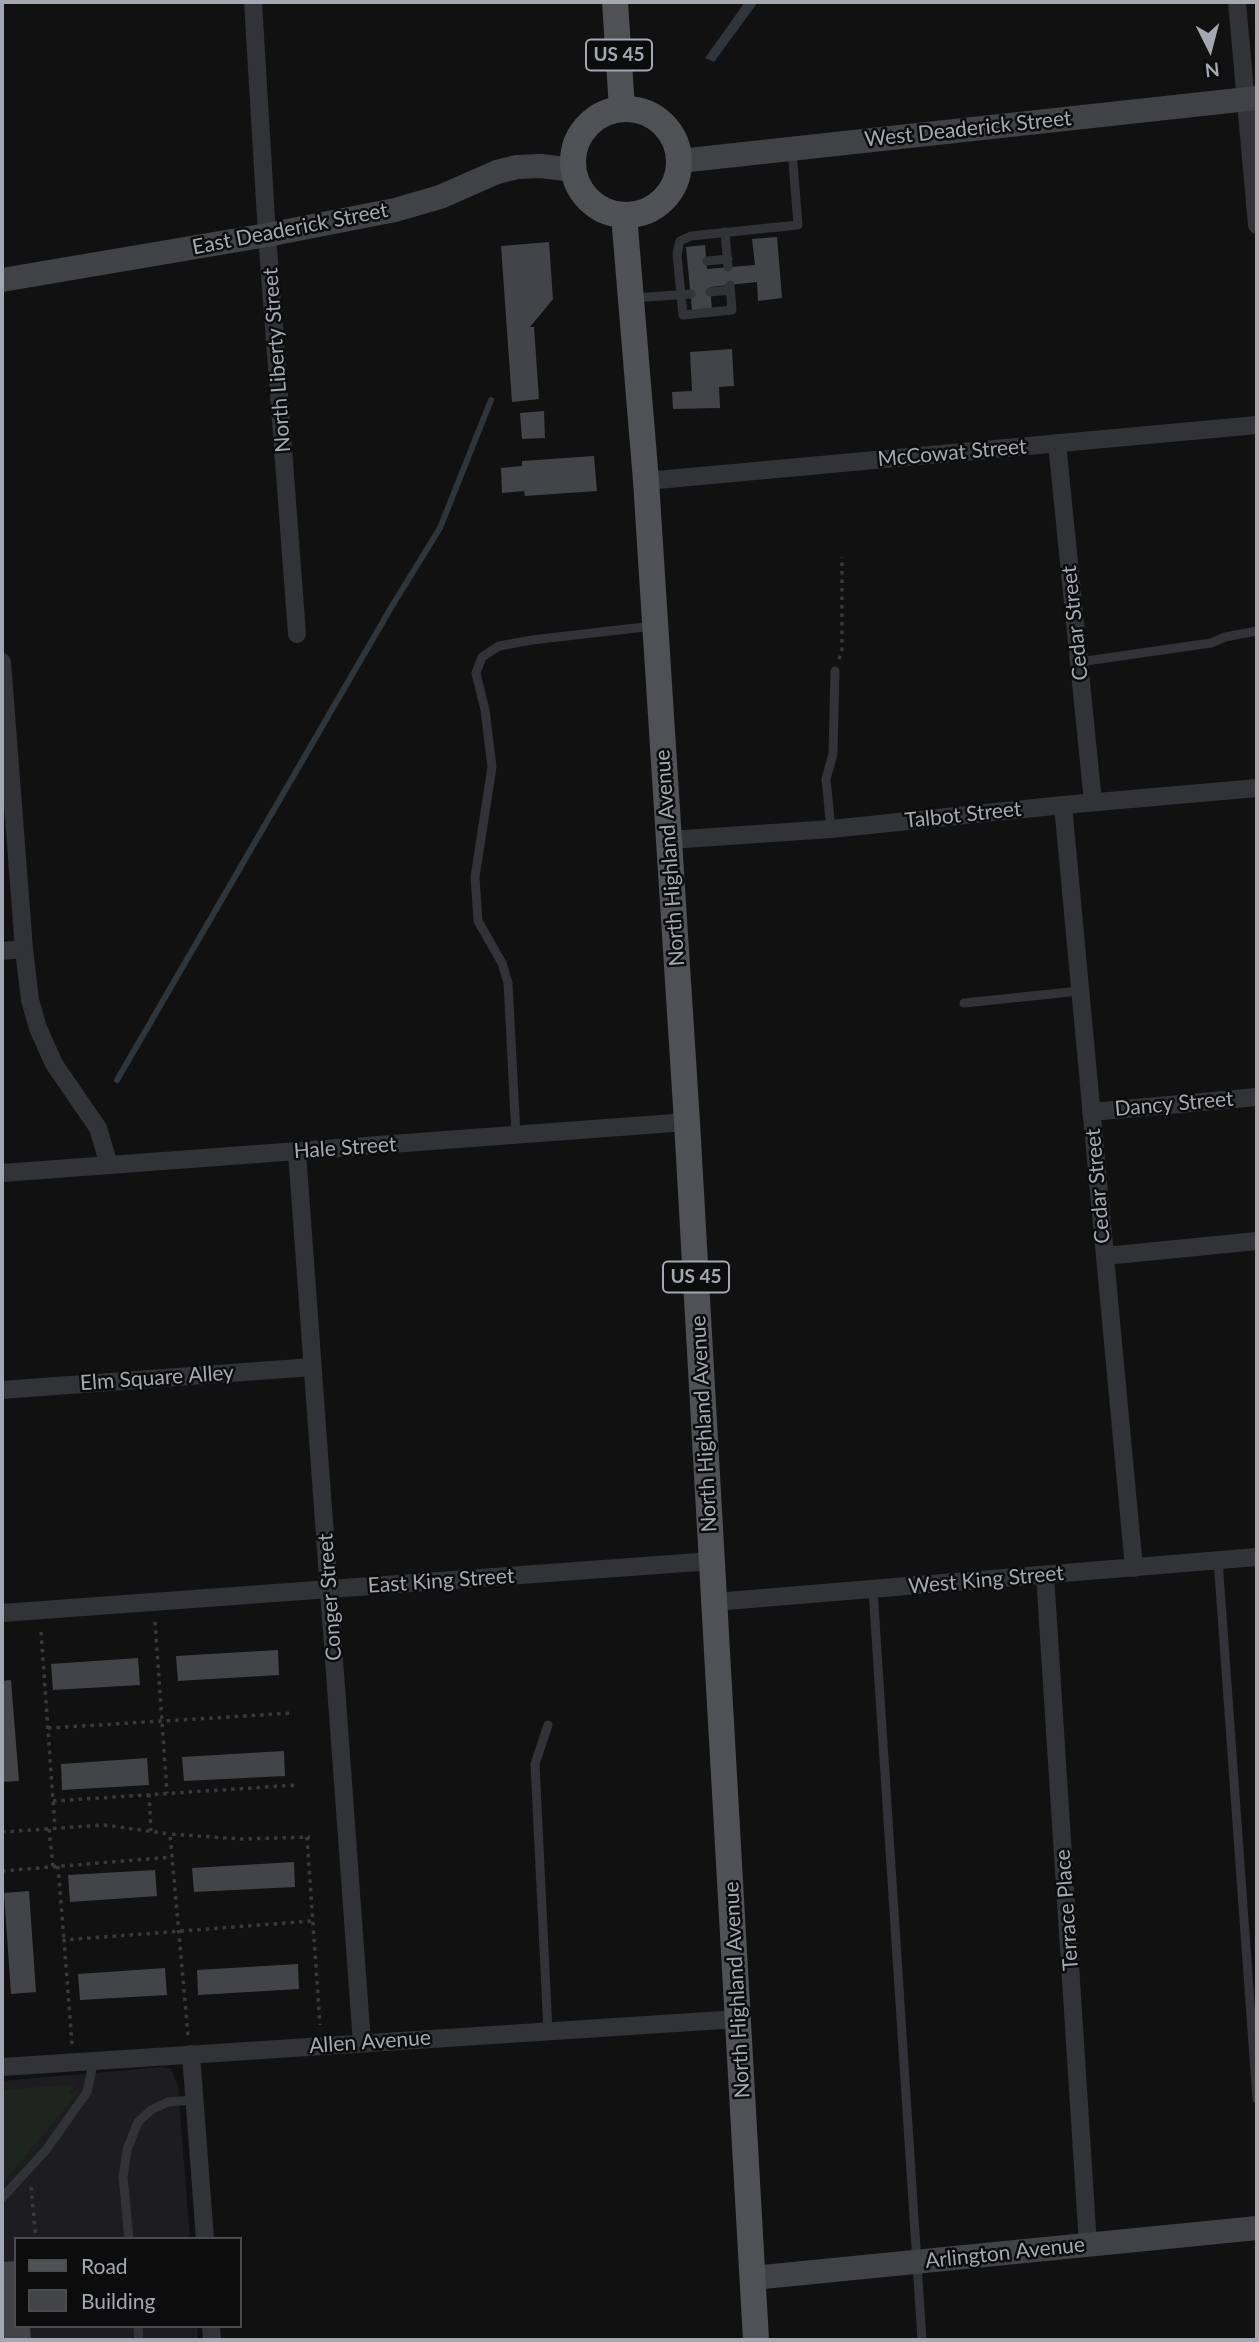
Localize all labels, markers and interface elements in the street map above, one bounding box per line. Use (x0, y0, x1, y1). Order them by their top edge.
north arrow (1175, 14, 1245, 84)
road number: US 45 (586, 40, 652, 70)
text: N (1204, 58, 1221, 83)
street label: West Deaderick Street (863, 106, 1073, 152)
street label: East Deaderick Street (190, 198, 390, 260)
street label: North Liberty Street (258, 267, 296, 453)
street label: McCowat Street (876, 434, 1028, 472)
street label: Cedar Street (1056, 564, 1094, 682)
street label: North Highland Avenue (650, 749, 690, 967)
street label: Talbot Street (903, 796, 1023, 834)
street label: Dancy Street (1113, 1086, 1235, 1122)
street label: Cedar Street (1080, 1127, 1116, 1245)
street label: Hale Street (293, 1132, 397, 1164)
road number: US 45 (663, 1261, 729, 1292)
street label: North Highland Avenue (686, 1315, 722, 1533)
street label: Elm Square Alley (79, 1360, 235, 1396)
street label: Conger Street (313, 1532, 347, 1662)
street label: West King Street (907, 1561, 1065, 1599)
street label: East King Street (367, 1563, 515, 1599)
street label: Terrace Place (1050, 1848, 1084, 1972)
street label: North Highland Avenue (719, 1881, 755, 2099)
street label: Allen Avenue (308, 2025, 432, 2059)
street label: Arlington Avenue (924, 2232, 1086, 2274)
legend (14, 2237, 242, 2328)
text: Road (81, 2253, 128, 2278)
text: Building (81, 2288, 156, 2313)

